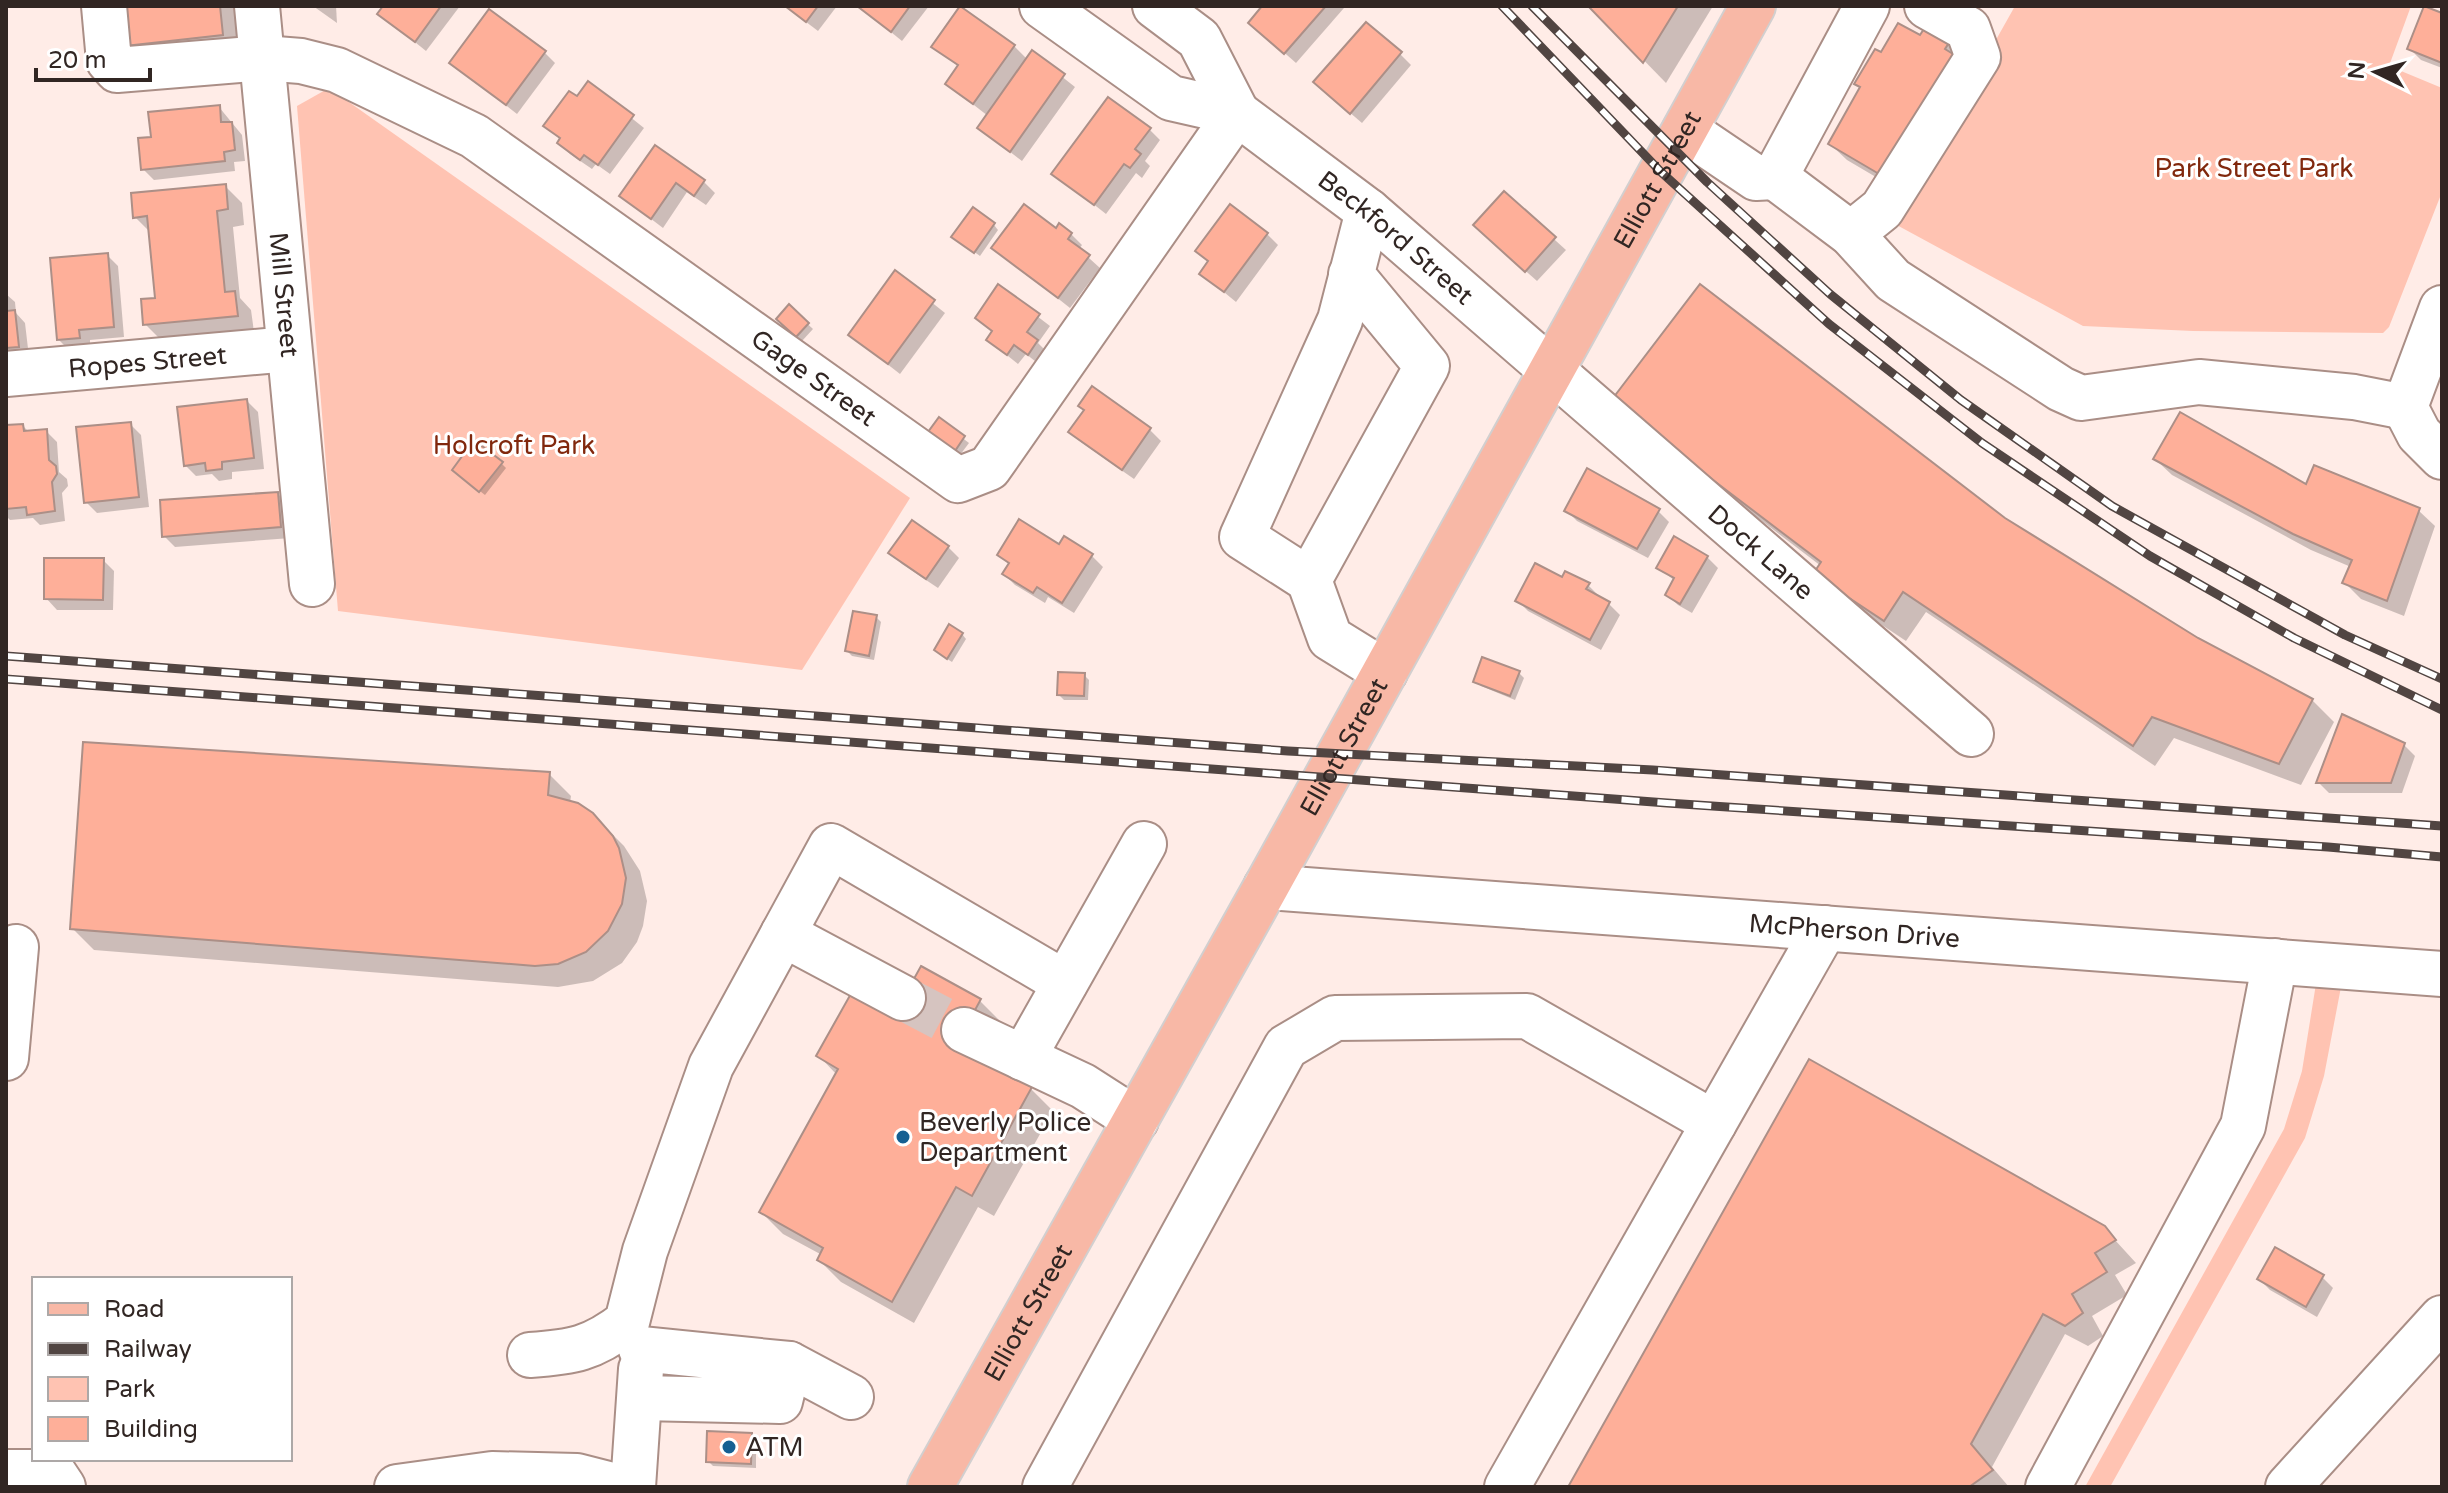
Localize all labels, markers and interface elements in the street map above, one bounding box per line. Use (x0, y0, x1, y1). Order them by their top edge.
scale bar (36, 32, 150, 82)
north arrow (2336, 32, 2416, 112)
text: 20 m (48, 46, 106, 75)
text: N (2343, 60, 2371, 80)
street label: Elliott Street (1607, 105, 1708, 254)
park label: Park Street Park (2155, 153, 2353, 184)
street label: Beckford Street (1312, 164, 1480, 311)
street label: Mill Street (263, 231, 306, 359)
street label: Gage Street (745, 322, 883, 433)
street label: Ropes Street (67, 339, 228, 384)
park label: Holcroft Park (433, 430, 595, 461)
street label: Dock Lane (1702, 498, 1820, 606)
street label: Elliott Street (1293, 672, 1394, 821)
street label: McPherson Drive (1748, 907, 1961, 954)
place label: Beverly Police Department (919, 1107, 1091, 1168)
marker: Beverly Police Department (894, 1128, 912, 1146)
street label: Elliott Street (977, 1238, 1079, 1387)
legend (32, 1277, 292, 1461)
text: Road (104, 1295, 164, 1324)
text: Railway (104, 1335, 192, 1364)
text: Park (104, 1375, 155, 1404)
text: Building (104, 1415, 198, 1444)
place label: ATM (745, 1432, 804, 1463)
marker: ATM (720, 1438, 738, 1456)

